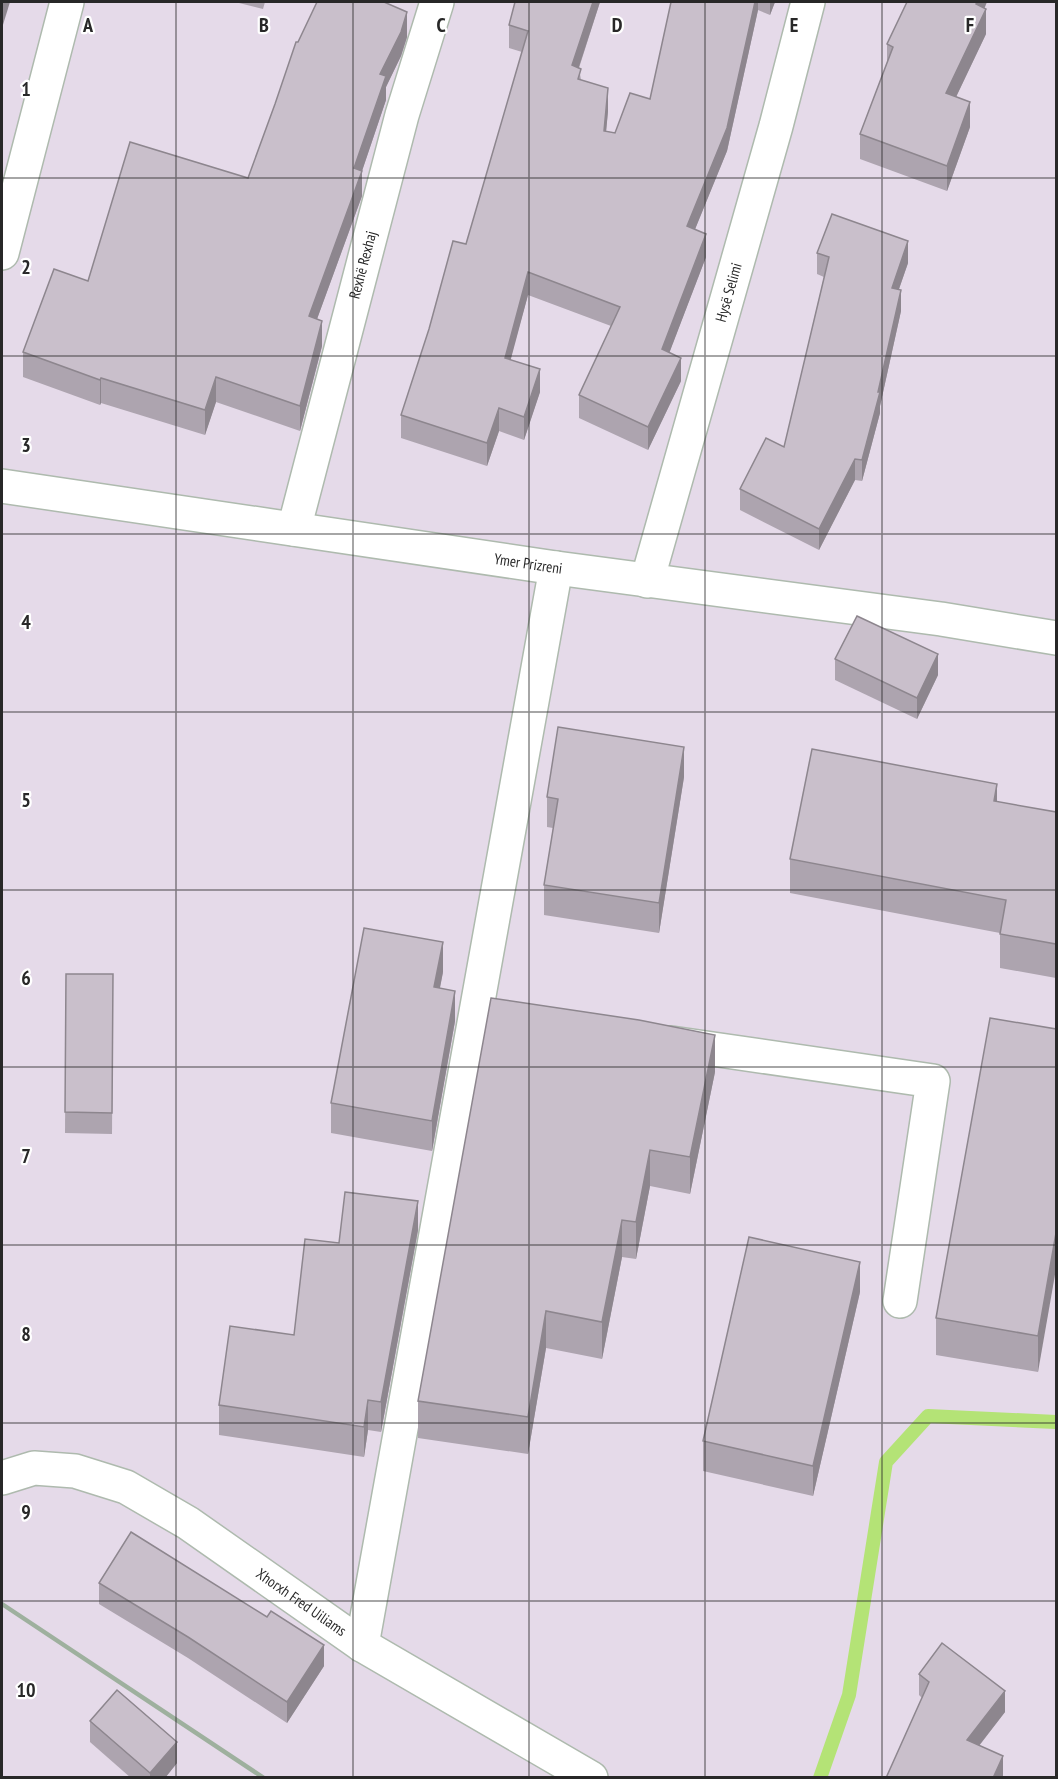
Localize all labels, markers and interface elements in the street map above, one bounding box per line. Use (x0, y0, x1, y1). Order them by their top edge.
text: A (82, 12, 94, 38)
text: B (259, 12, 269, 38)
text: C (436, 12, 446, 38)
text: D (612, 12, 623, 38)
text: E (790, 12, 798, 38)
text: F (966, 12, 974, 38)
text: 1 (21, 76, 31, 102)
street label: Rexhë Rexhaj (344, 229, 380, 301)
text: 2 (21, 254, 31, 280)
street label: Hysë Selimi (711, 261, 746, 324)
text: 3 (21, 432, 31, 458)
street label: Ymer Prizreni (493, 549, 564, 578)
text: 4 (21, 609, 31, 635)
text: 5 (21, 787, 31, 813)
text: 6 (21, 965, 31, 991)
text: 7 (21, 1143, 31, 1169)
text: 8 (21, 1321, 31, 1347)
text: 9 (21, 1499, 31, 1525)
street label: Xhorxh Fred Uiliams (253, 1564, 350, 1640)
text: 10 (16, 1677, 36, 1703)

